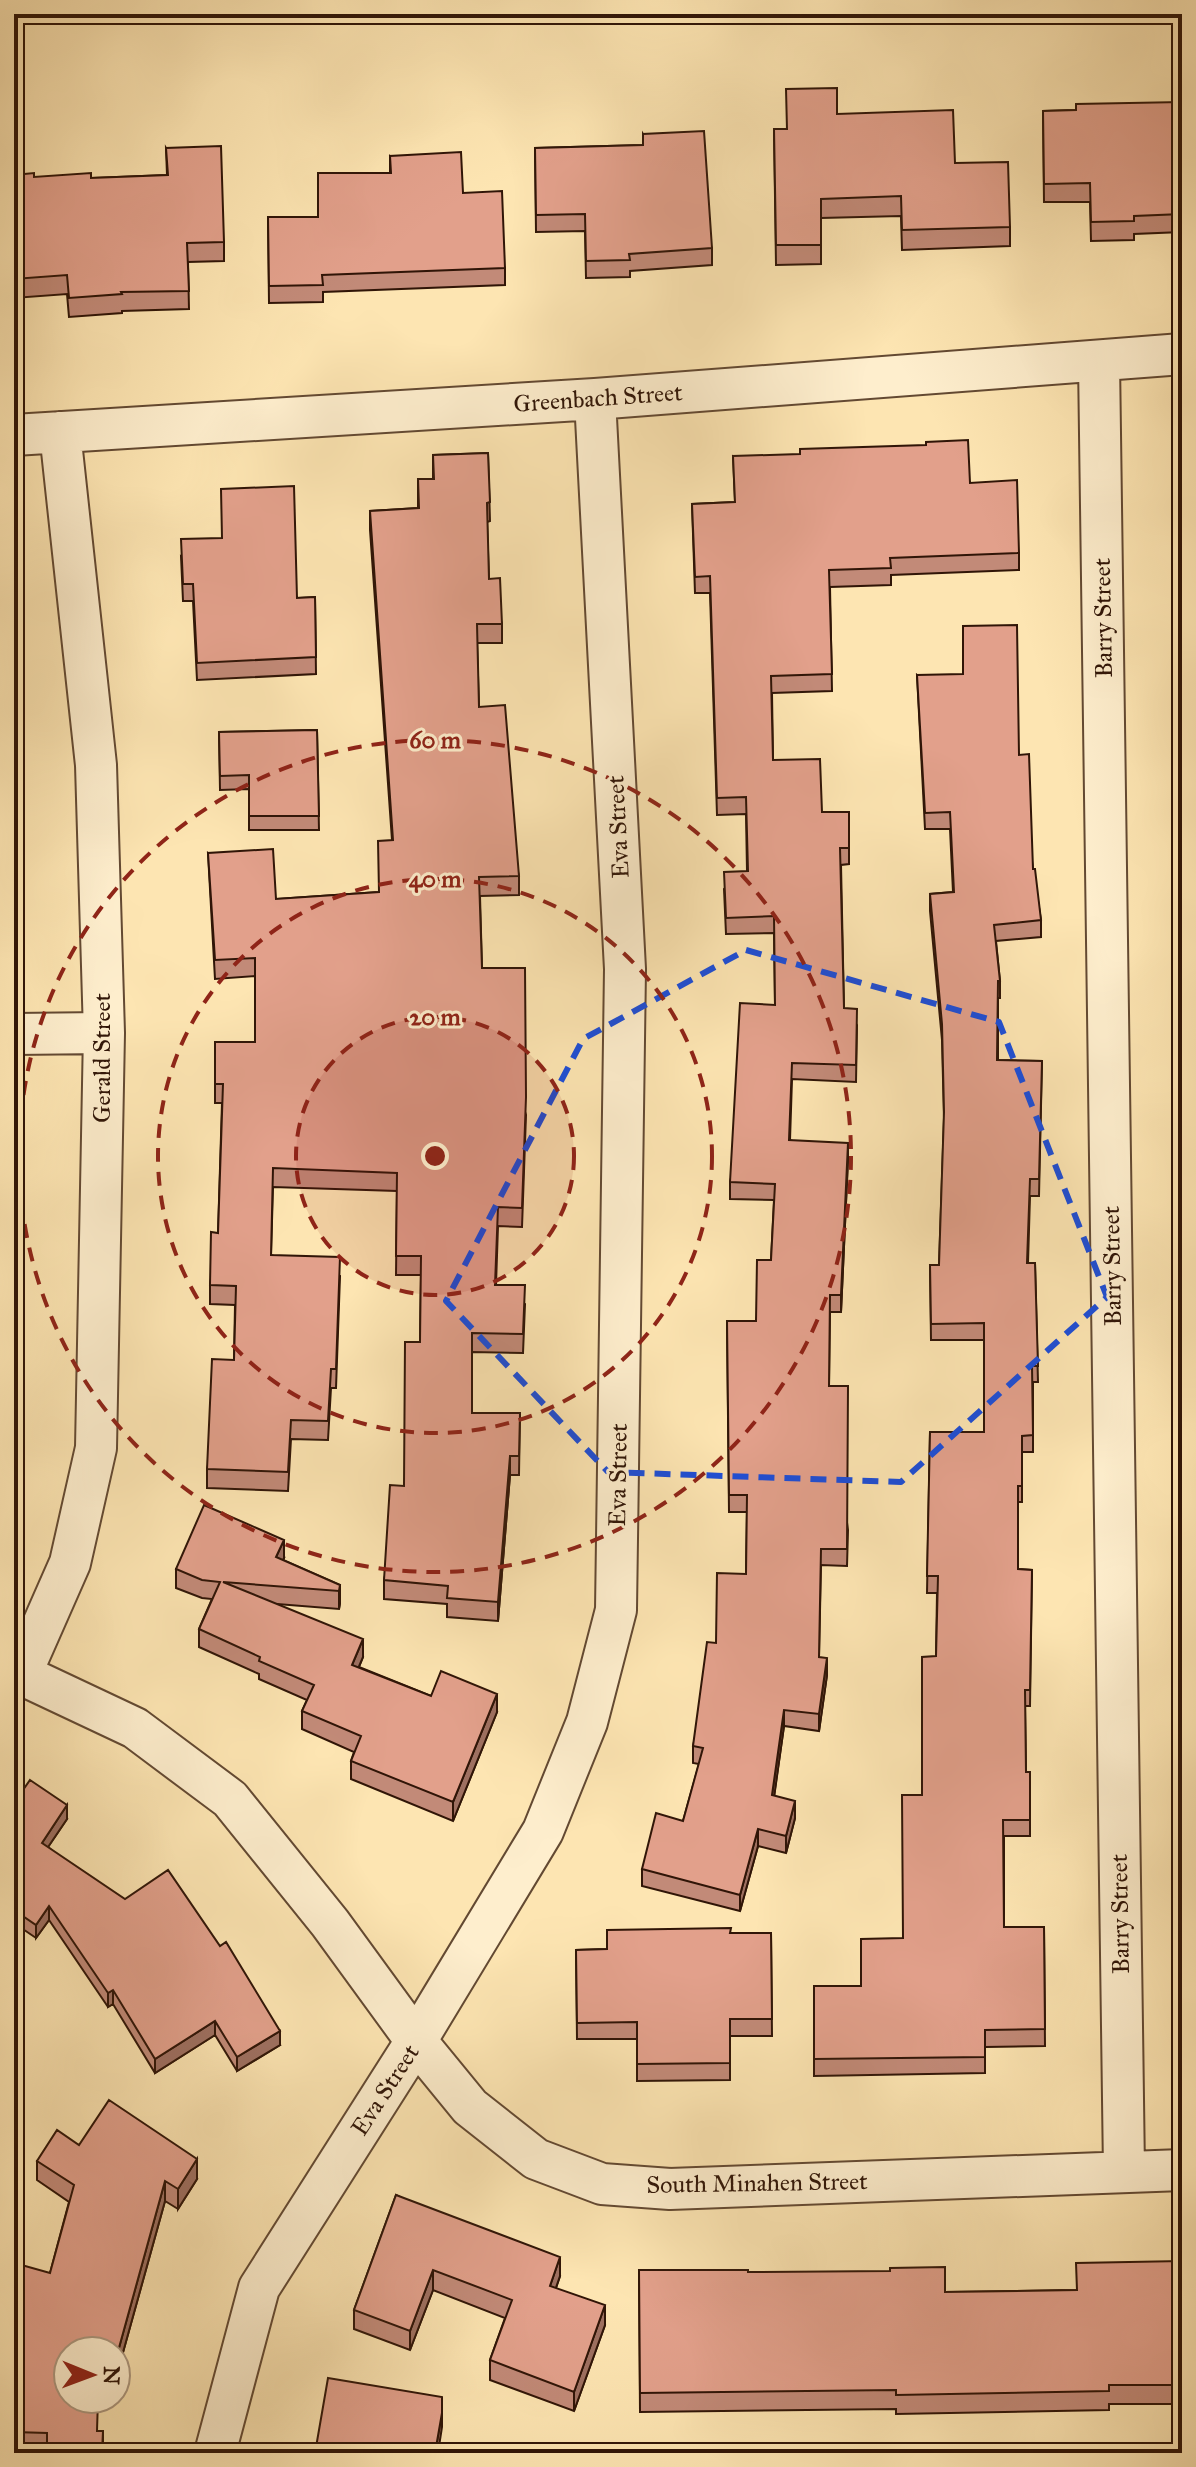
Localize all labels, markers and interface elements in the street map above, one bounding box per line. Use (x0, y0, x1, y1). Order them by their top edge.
street label: Greenbach Street (513, 377, 684, 419)
street label: Barry Street (1087, 557, 1119, 678)
text: 60 m (409, 725, 462, 755)
street label: Eva Street (600, 774, 636, 879)
text: 40 m (409, 864, 462, 894)
street label: Gerald Street (87, 993, 117, 1123)
text: 20 m (409, 1002, 461, 1032)
centre of rings (421, 1142, 449, 1170)
street label: Barry Street (1096, 1205, 1128, 1326)
street label: Eva Street (602, 1423, 634, 1527)
street label: Barry Street (1104, 1853, 1136, 1974)
street label: Eva Street (344, 2038, 426, 2141)
street label: South Minahen Street (646, 2166, 868, 2200)
north arrow (52, 2335, 132, 2415)
text: N (98, 2366, 125, 2385)

